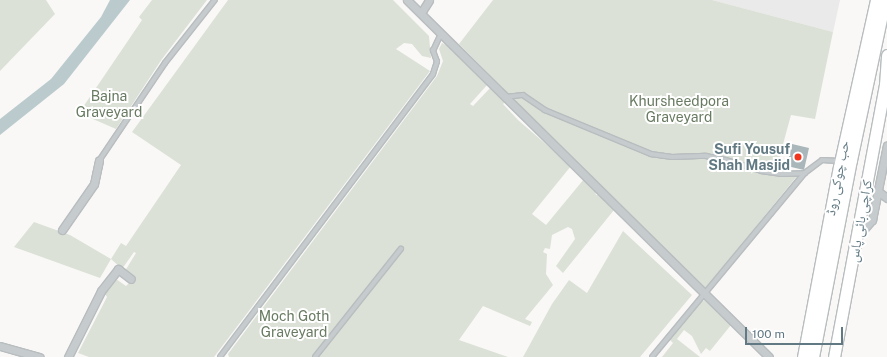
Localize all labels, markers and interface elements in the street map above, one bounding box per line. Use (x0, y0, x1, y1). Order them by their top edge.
park label: Bajna Graveyard (76, 88, 142, 120)
park label: Khursheedpora Graveyard (629, 93, 729, 126)
street label: حب چوکی روڈ (822, 139, 852, 217)
place label: Sufi Yousuf Shah Masjid (708, 141, 790, 174)
marker: Sufi Yousuf Shah Masjid (793, 152, 803, 162)
street label: کراچی بائی پاس (844, 178, 876, 264)
park label: Moch Goth Graveyard (259, 308, 329, 340)
scale bar (747, 319, 845, 345)
text: 100 m (752, 327, 785, 341)

